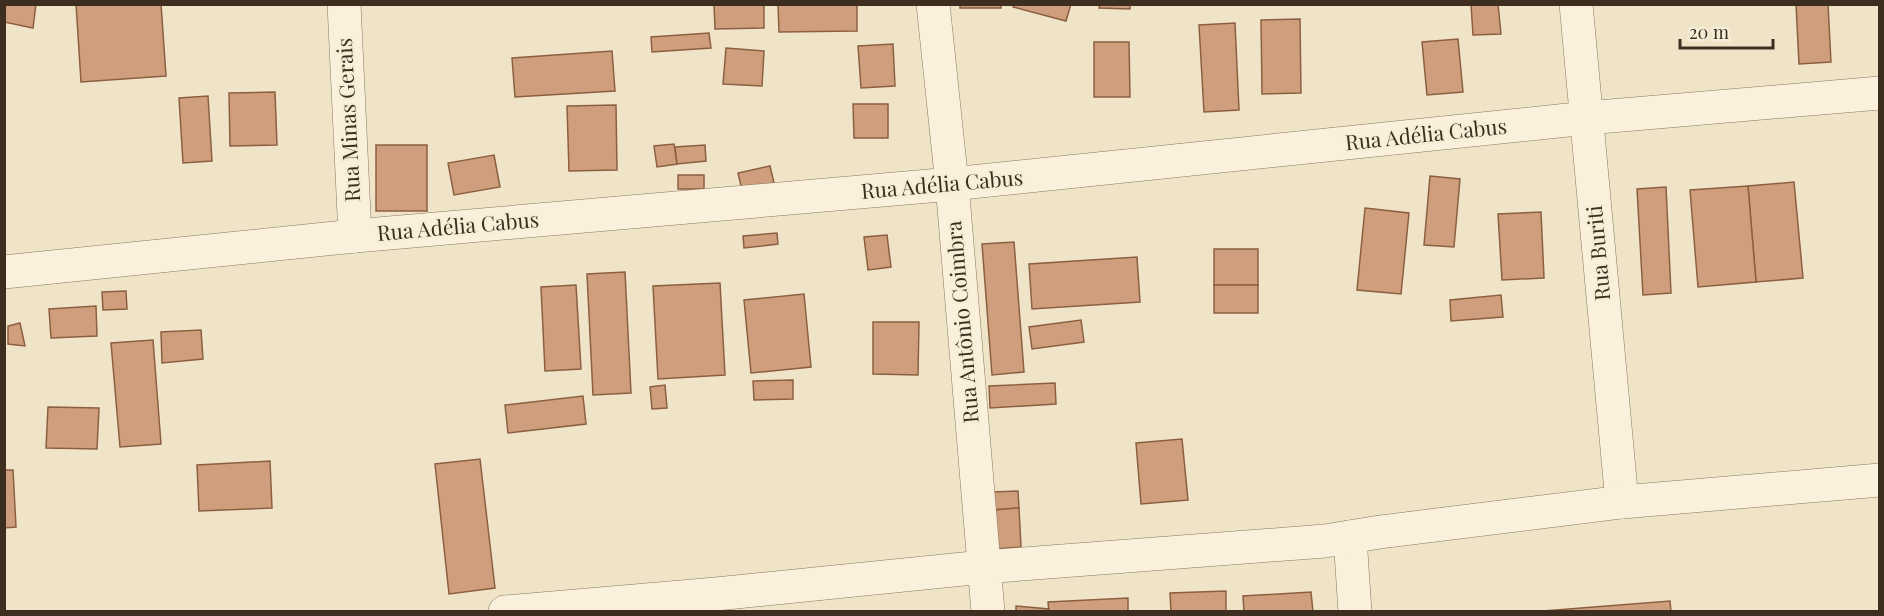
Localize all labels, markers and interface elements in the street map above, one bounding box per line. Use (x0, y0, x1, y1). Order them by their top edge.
scale bar (1680, 12, 1773, 50)
text: 20 m (1689, 20, 1729, 44)
street label: Rua Minas Gerais (329, 37, 365, 203)
street label: Rua Adélia Cabus (1344, 111, 1508, 155)
street label: Rua Adélia Cabus (860, 162, 1024, 204)
street label: Rua Adélia Cabus (376, 204, 540, 246)
street label: Rua Buriti (1579, 204, 1615, 302)
street label: Rua Antônio Coimbra (938, 219, 984, 425)

